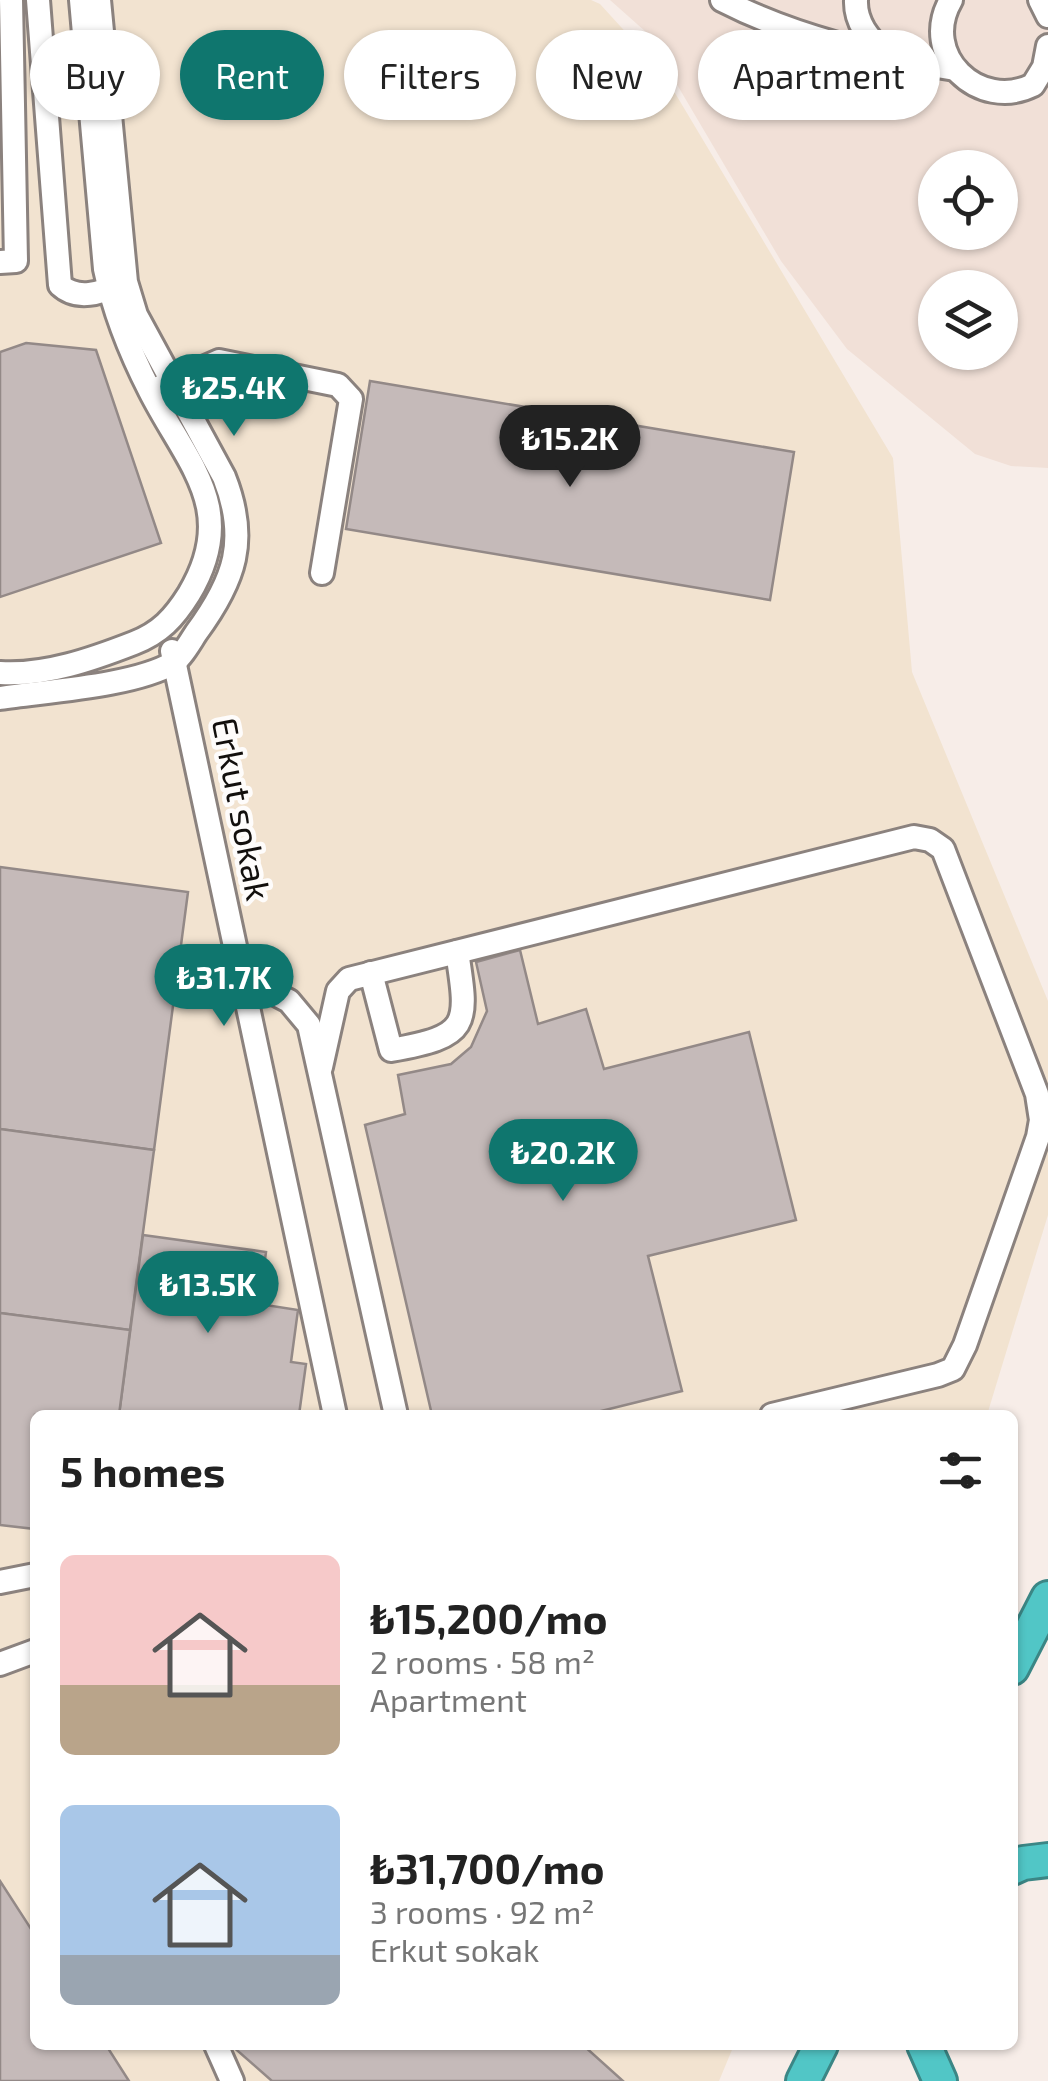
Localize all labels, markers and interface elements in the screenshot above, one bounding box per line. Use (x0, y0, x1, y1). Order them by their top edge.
chip: Buy (30, 30, 160, 120)
chip: Rent (180, 30, 324, 120)
chip: Filters (344, 30, 516, 120)
chip: New (536, 30, 678, 120)
chip: Apartment (698, 30, 940, 120)
map controls (918, 150, 1018, 370)
button: locate (918, 150, 1018, 250)
button: layers (918, 270, 1018, 370)
pin: ₺25.4K (153, 354, 315, 439)
text: ₺25.4K (182, 367, 286, 405)
pin: ₺15.2K (489, 405, 651, 490)
text: ₺15.2K (521, 418, 619, 456)
street label: Erkut sokak (205, 714, 281, 904)
pin: ₺31.7K (143, 944, 305, 1029)
text: ₺31.7K (177, 957, 272, 995)
pin: ₺20.2K (482, 1119, 644, 1204)
text: ₺20.2K (511, 1132, 615, 1170)
pin: ₺13.5K (127, 1251, 289, 1336)
text: ₺13.5K (160, 1264, 256, 1302)
icon: filters (933, 1443, 988, 1498)
text: 5 homes (60, 1445, 225, 1495)
text: ₺15,200/mo (370, 1592, 608, 1642)
icon: home (140, 1595, 260, 1715)
text: 2 rooms · 58 m² (370, 1642, 595, 1680)
text: Apartment (370, 1680, 527, 1718)
text: ₺31,700/mo (370, 1842, 605, 1892)
icon: home (140, 1845, 260, 1965)
text: 3 rooms · 92 m² (370, 1892, 595, 1930)
text: Erkut sokak (370, 1930, 539, 1968)

